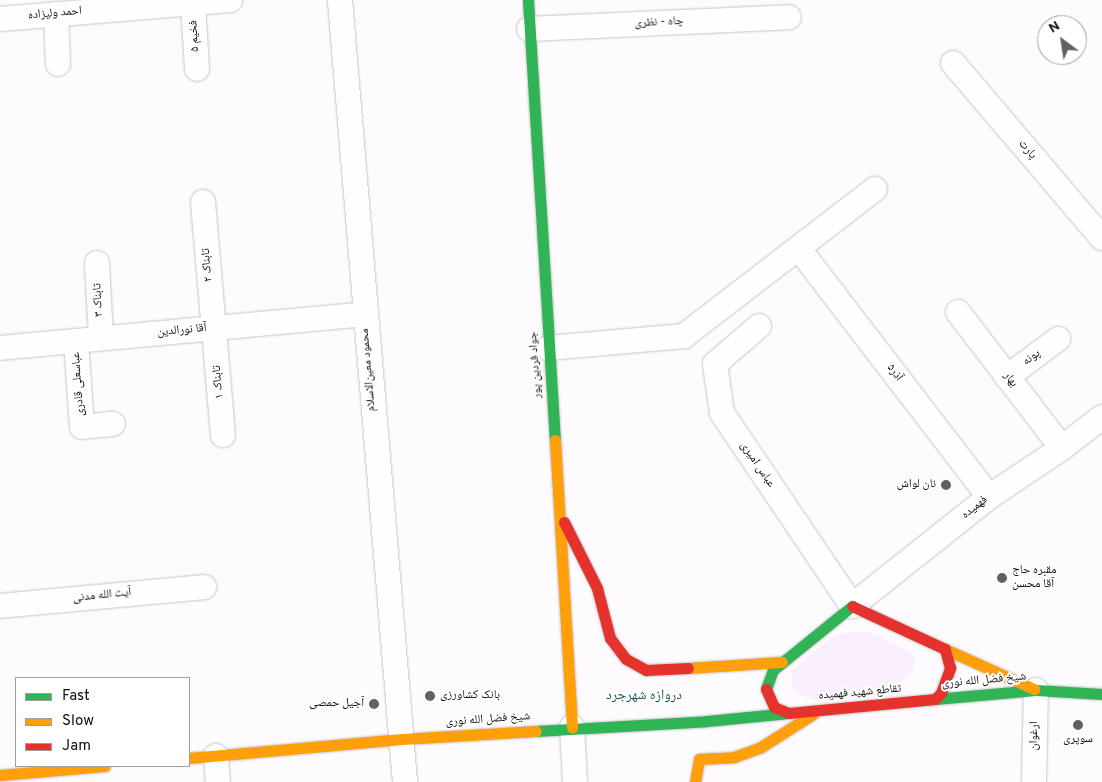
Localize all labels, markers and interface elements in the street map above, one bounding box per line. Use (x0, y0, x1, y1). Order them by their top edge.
street label: احمد ولیزاده (27, 4, 83, 24)
street label: چاه - نظری (634, 15, 684, 31)
north arrow (1037, 15, 1087, 65)
text: N (1046, 18, 1063, 37)
street label: فخیم ۵ (187, 20, 203, 52)
street label: پارت (1015, 137, 1039, 163)
street label: تابناک ۲ (199, 248, 217, 282)
street label: تابناک ۳ (91, 283, 107, 317)
street label: آقا نورالدین (157, 322, 207, 340)
street label: محمود معین‌الاسلام (358, 328, 380, 412)
street label: جواد فردین پور (526, 331, 546, 399)
street label: پونه (1020, 347, 1044, 369)
street label: عباسعلی قادری (70, 351, 88, 417)
street label: آذر۵ (883, 362, 905, 384)
street label: تابناک ۱ (210, 365, 228, 399)
street label: بهار (1000, 369, 1020, 391)
street label: عباس امیری (736, 439, 778, 491)
place label: نان لواش (897, 478, 936, 492)
marker: نان لواش (940, 479, 952, 491)
street label: فهمیده (959, 493, 991, 523)
place label: مقبره حاج آقا محسن (1012, 564, 1056, 592)
marker: مقبره حاج آقا محسن (996, 572, 1008, 584)
street label: آیت الله مدنی (72, 586, 132, 606)
street label: شیخ فضل الله نوری (941, 670, 1027, 692)
legend (15, 677, 190, 767)
street label: تقاطع شهید فهمیده (818, 682, 902, 704)
text: Fast (62, 687, 90, 706)
district label: دروازه شهرجرد (606, 688, 682, 704)
place label: بانک کشاورزی (440, 689, 500, 703)
marker: بانک کشاورزی (424, 690, 436, 702)
place label: آجیل حمصی (309, 697, 364, 711)
marker: آجیل حمصی (368, 698, 380, 710)
street label: شیخ فضل الله نوری (445, 710, 531, 730)
text: Slow (62, 712, 94, 731)
marker: سوپری (1072, 719, 1084, 731)
street label: ارغوان (1028, 721, 1042, 751)
place label: سوپری (1063, 733, 1093, 747)
text: Jam (62, 737, 91, 756)

